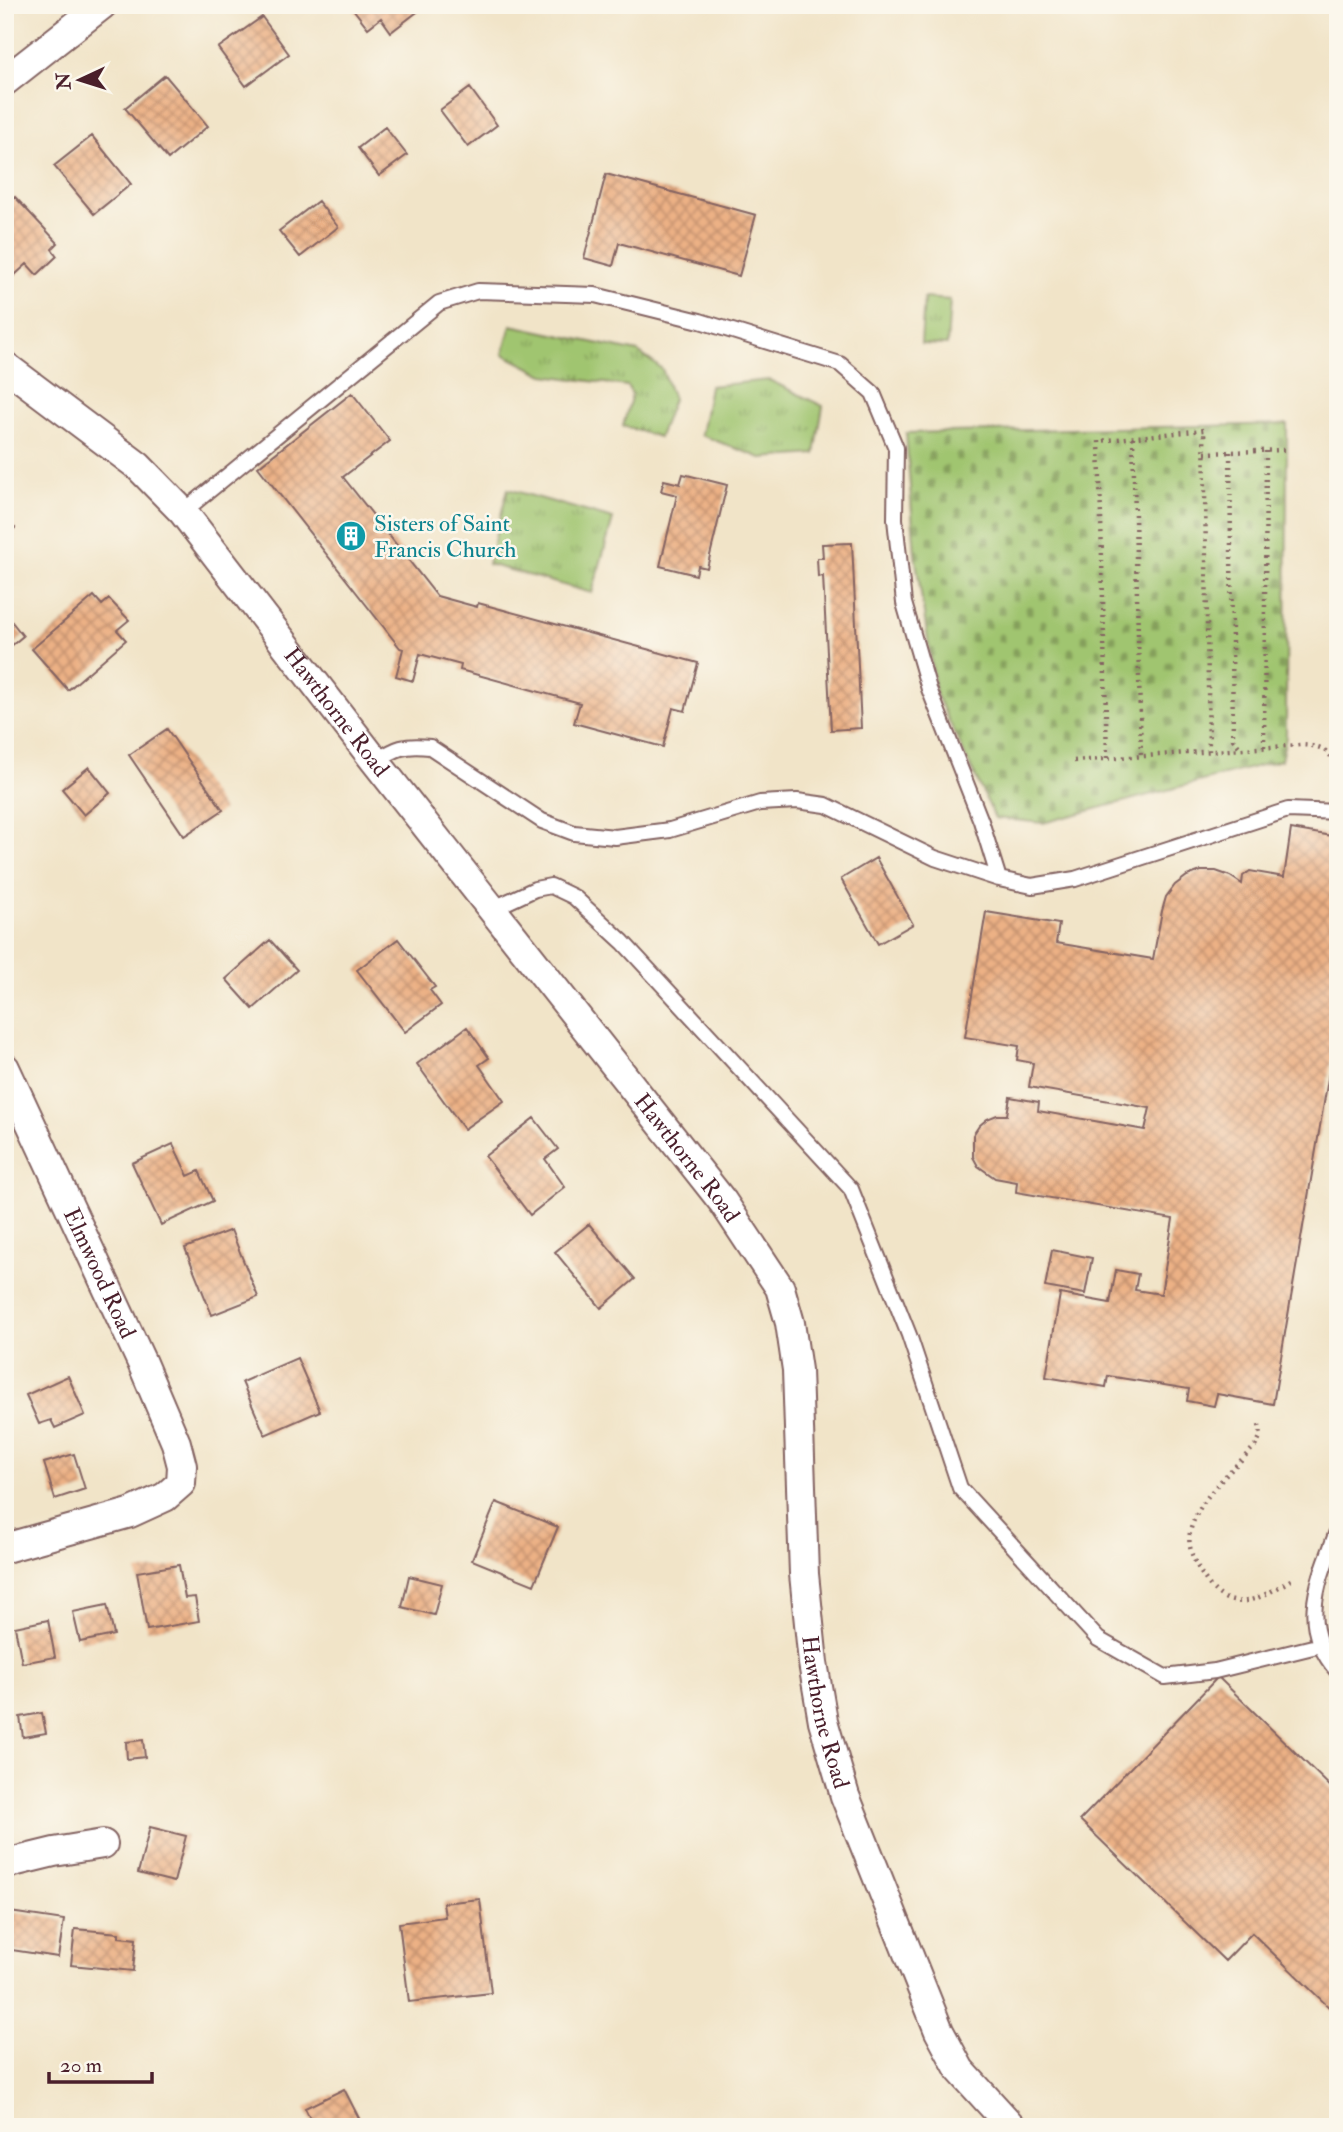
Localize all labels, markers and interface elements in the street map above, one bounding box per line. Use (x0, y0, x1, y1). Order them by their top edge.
north arrow (46, 46, 116, 116)
text: N (51, 71, 77, 91)
place label: Sisters of Saint Francis Church (374, 509, 516, 564)
building icon: Sisters of Saint Francis Church (334, 519, 368, 553)
street label: Hawthorne Road (278, 641, 396, 783)
street label: Hawthorne Road (628, 1087, 746, 1228)
street label: Elmwood Road (57, 1203, 142, 1343)
street label: Hawthorne Road (795, 1634, 856, 1792)
scale bar (49, 2041, 152, 2085)
text: 20 m (60, 2052, 102, 2079)

